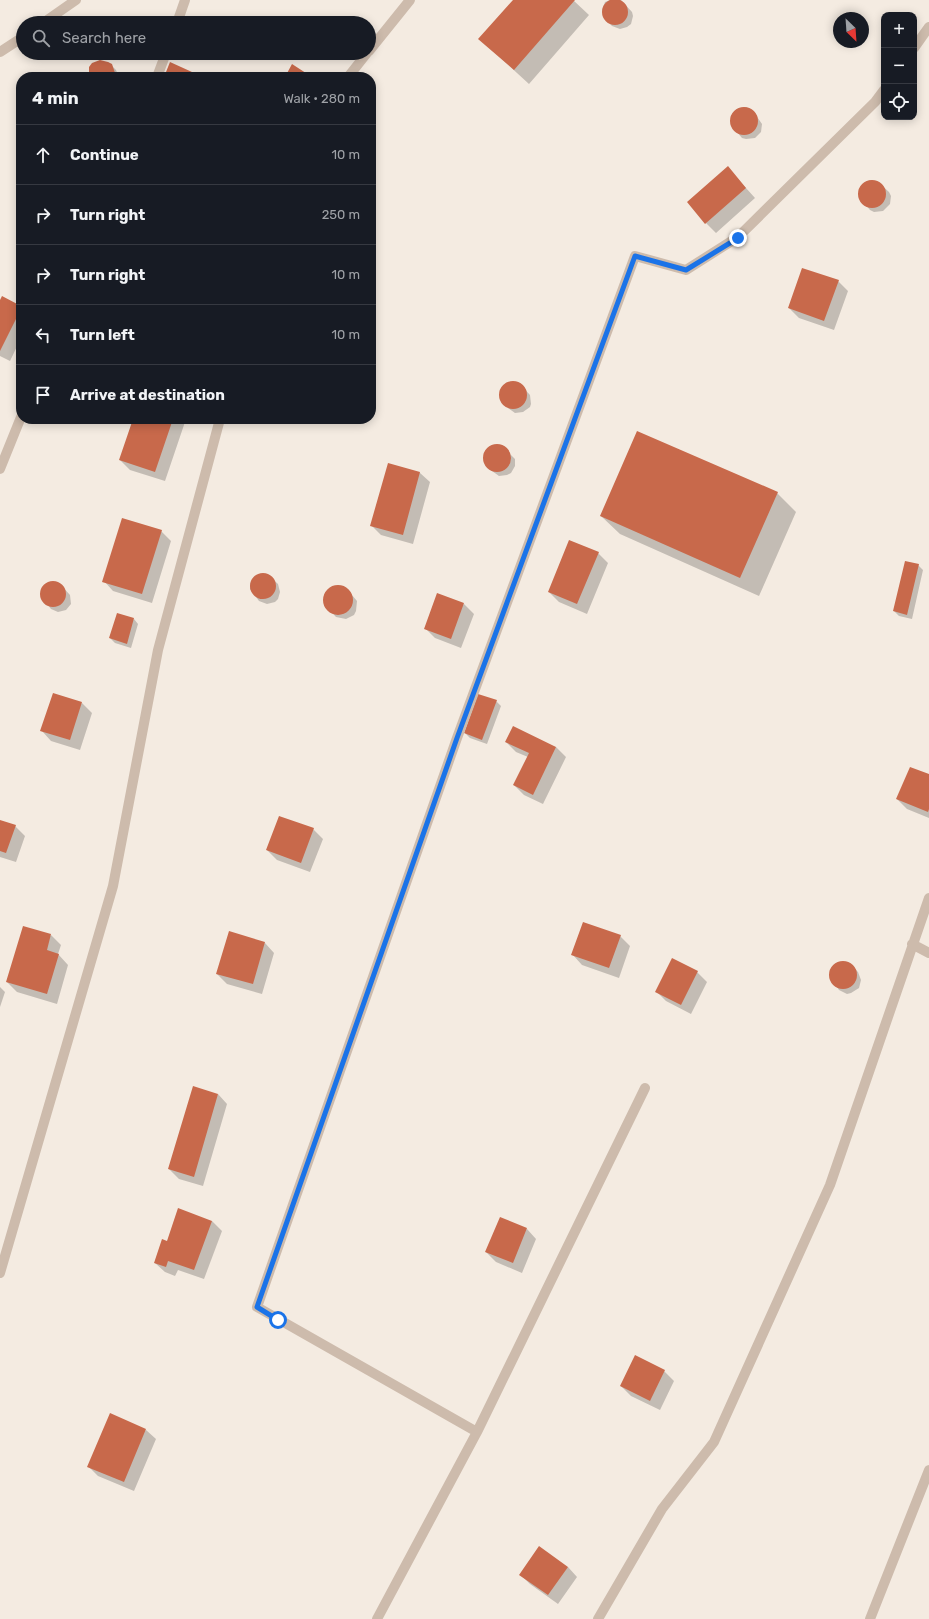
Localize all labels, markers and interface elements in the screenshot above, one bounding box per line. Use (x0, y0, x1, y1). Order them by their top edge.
north arrow (833, 12, 869, 48)
map controls (881, 12, 917, 120)
button: + (881, 12, 917, 48)
search box (16, 16, 376, 60)
icon: search (30, 27, 52, 49)
text: Search here (62, 29, 146, 47)
button: − (881, 48, 917, 84)
button: locate (881, 84, 917, 120)
text: 4 min (32, 88, 79, 108)
text: Walk · 280 m (283, 91, 360, 106)
icon: ahead (32, 144, 54, 166)
text: Continue (70, 146, 139, 164)
text: 10 m (331, 147, 360, 162)
icon: right (32, 204, 54, 226)
text: Turn right (70, 206, 145, 224)
text: 250 m (322, 207, 360, 222)
route end (729, 229, 747, 247)
icon: right (32, 264, 54, 286)
text: Turn right (70, 266, 145, 284)
text: 10 m (331, 267, 360, 282)
icon: left (32, 324, 54, 346)
text: Turn left (70, 326, 135, 344)
text: 10 m (331, 327, 360, 342)
icon: arrive (32, 384, 54, 406)
text: Arrive at destination (70, 386, 225, 404)
route start (269, 1311, 287, 1329)

